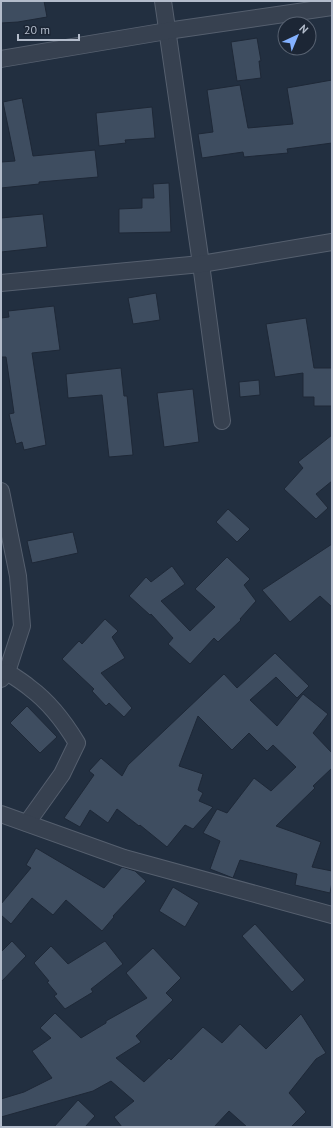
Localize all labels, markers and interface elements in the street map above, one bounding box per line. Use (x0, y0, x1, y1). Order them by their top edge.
scale bar (18, 16, 79, 42)
north arrow (277, 16, 317, 56)
text: N (296, 21, 311, 36)
text: 20 m (24, 22, 50, 37)

